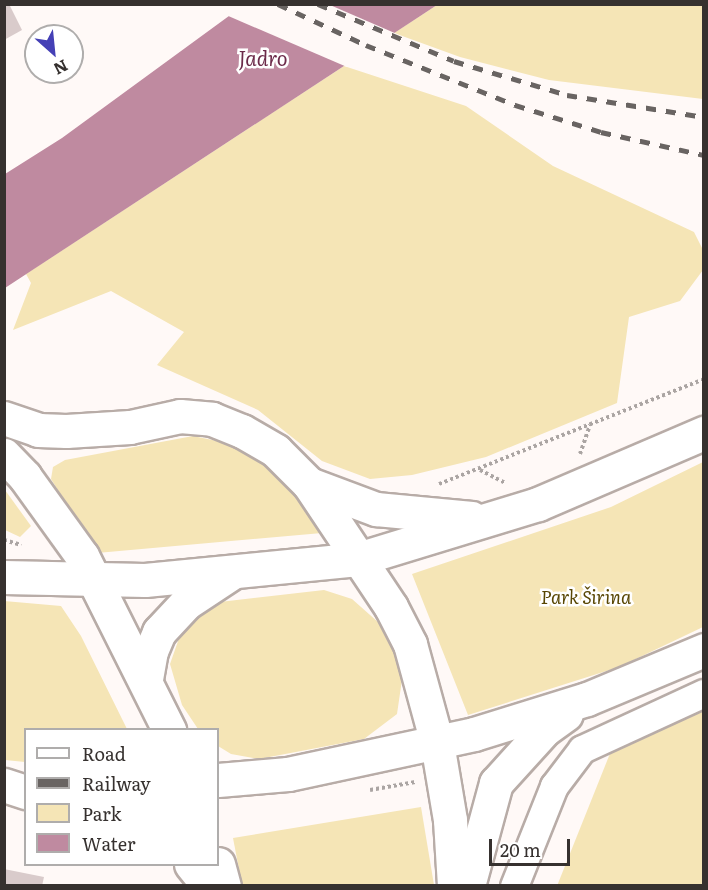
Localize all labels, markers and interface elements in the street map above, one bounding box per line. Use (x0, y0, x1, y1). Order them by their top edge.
north arrow (24, 24, 84, 84)
water label: Jadro (239, 45, 287, 69)
text: N (50, 55, 73, 82)
park label: Park Širina (541, 586, 631, 608)
legend (24, 728, 219, 866)
text: Road (82, 740, 126, 767)
text: Railway (82, 770, 151, 797)
text: Park (82, 800, 121, 827)
scale bar (492, 827, 573, 865)
text: Water (82, 830, 135, 857)
text: 20 m (500, 836, 541, 863)

